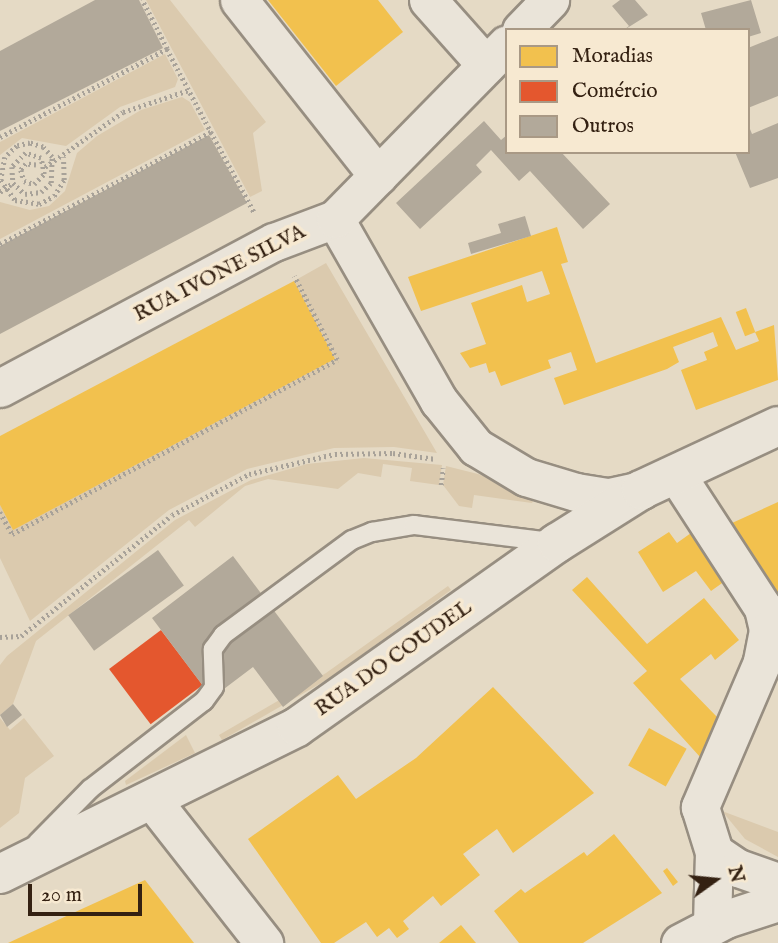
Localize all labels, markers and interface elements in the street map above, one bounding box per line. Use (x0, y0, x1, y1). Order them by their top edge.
legend (505, 28, 750, 154)
text: Moradias (572, 43, 653, 70)
text: Comércio (572, 78, 658, 105)
text: Outros (572, 113, 634, 140)
street label: RUA IVONE SILVA (130, 220, 310, 328)
street label: RUA DO COUDEL (311, 595, 477, 723)
north arrow (680, 845, 750, 915)
text: N (722, 864, 749, 886)
scale bar (32, 870, 145, 914)
text: 20 m (41, 882, 82, 909)

